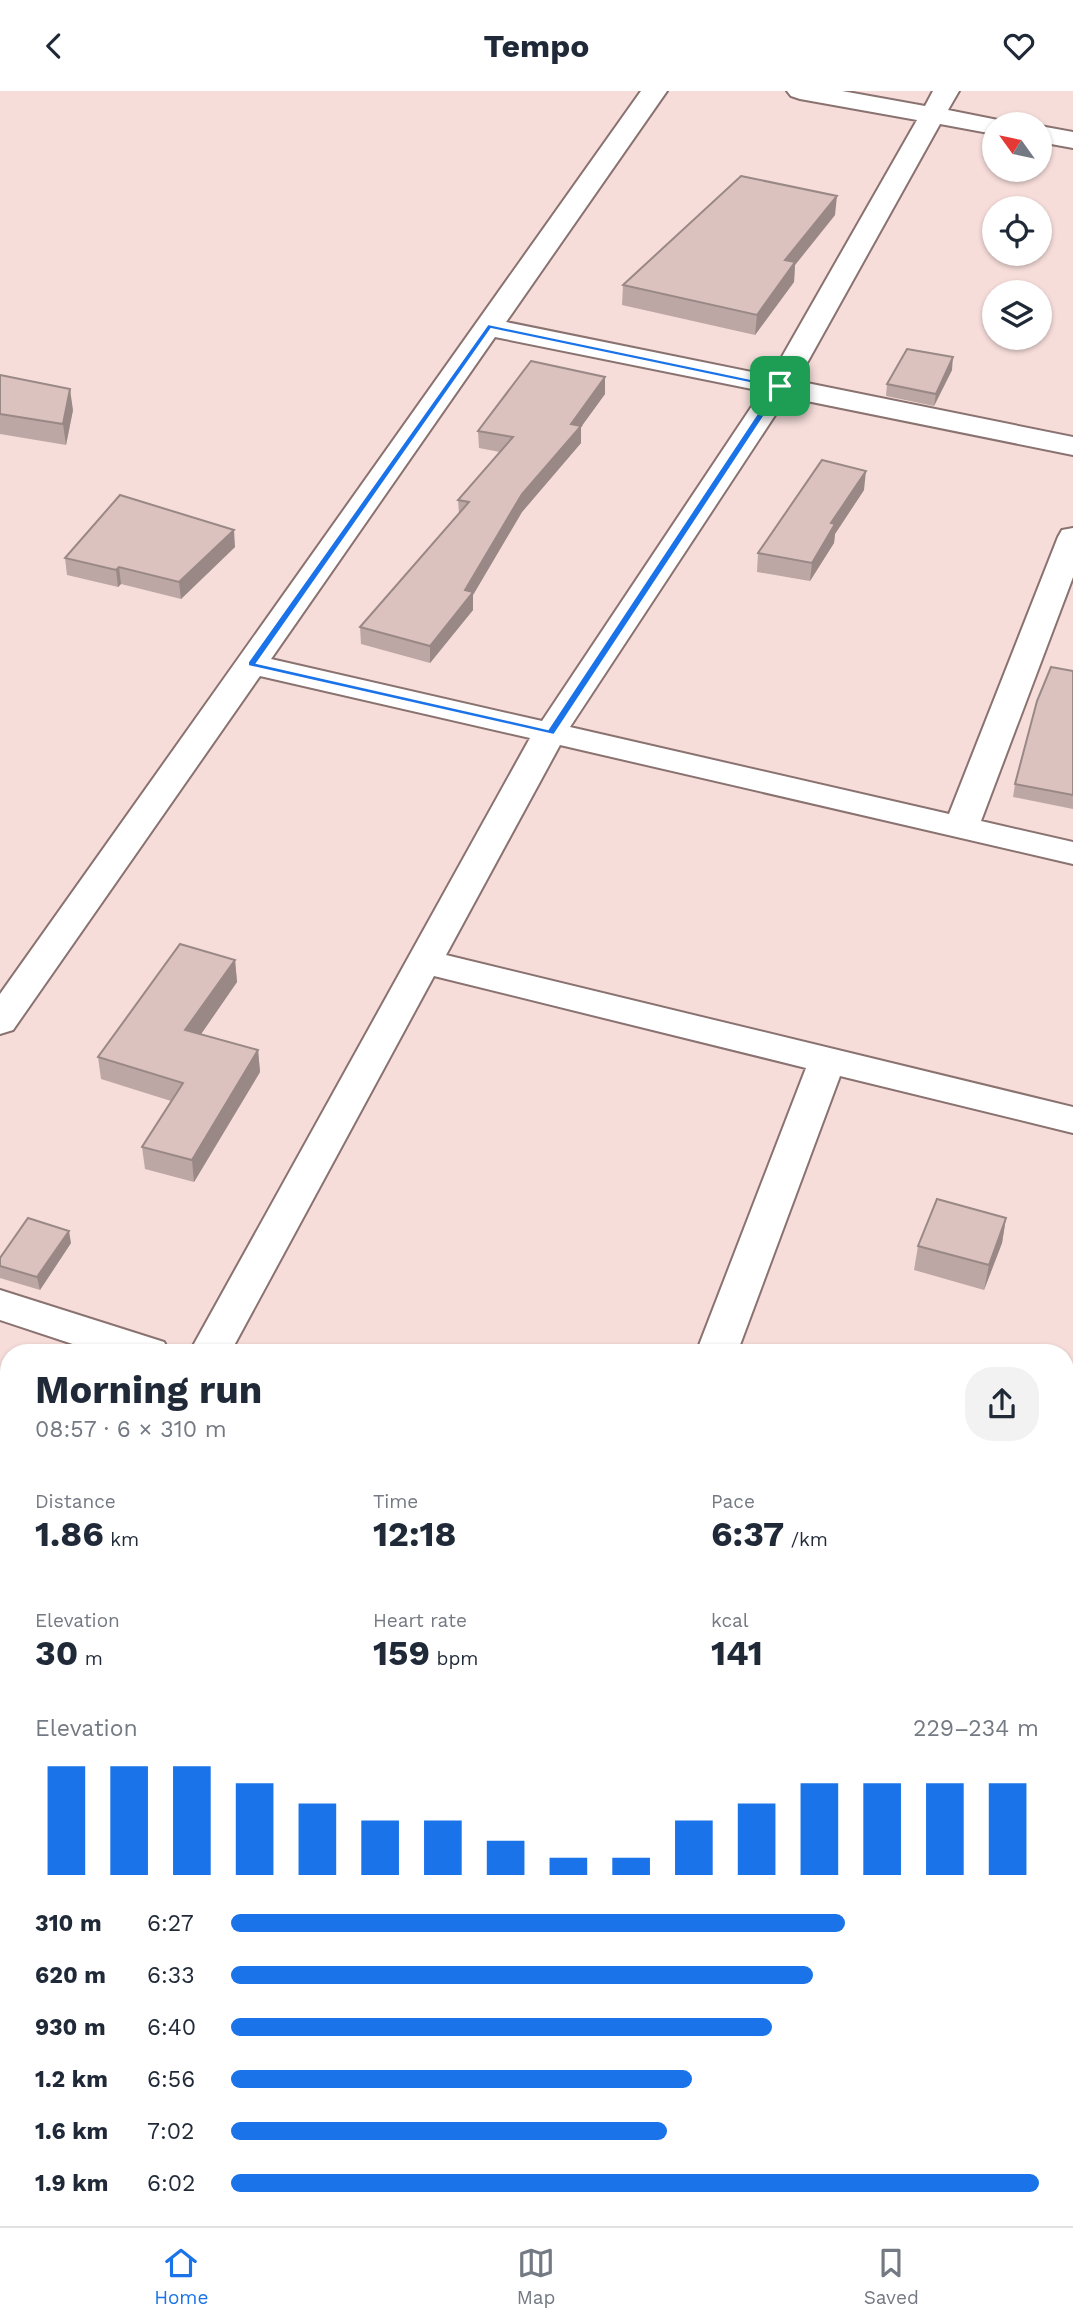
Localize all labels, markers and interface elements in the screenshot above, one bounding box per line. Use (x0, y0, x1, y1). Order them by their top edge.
icon: back (35, 27, 73, 65)
text: Tempo (484, 27, 589, 65)
icon: heart (1000, 27, 1038, 65)
north arrow (982, 112, 1052, 182)
map controls (982, 112, 1052, 350)
button: locate (982, 196, 1052, 266)
button: layers (982, 280, 1052, 350)
pin (750, 356, 810, 416)
icon: arrive (761, 367, 799, 405)
button: share (965, 1367, 1039, 1441)
text: Morning run (35, 1368, 262, 1412)
text: 08:57 · 6 × 310 m (35, 1416, 227, 1443)
text: Distance (35, 1490, 116, 1513)
text: Time (373, 1490, 418, 1513)
text: Pace (711, 1490, 755, 1513)
text: 1.86 (35, 1513, 104, 1555)
text: 12:18 (373, 1513, 457, 1555)
text: 6:37 (711, 1513, 784, 1555)
text: km (104, 1528, 139, 1551)
text: /km (784, 1528, 828, 1551)
text: Elevation (35, 1609, 120, 1632)
text: Heart rate (373, 1609, 467, 1632)
text: kcal (711, 1609, 749, 1632)
text: 30 (35, 1632, 78, 1674)
text: 159 (373, 1632, 430, 1674)
text: 141 (711, 1632, 763, 1674)
text: m (78, 1647, 103, 1670)
text: bpm (430, 1647, 478, 1670)
text: Elevation (35, 1715, 138, 1742)
text: 229–234 m (913, 1715, 1039, 1742)
text: 310 m (35, 1910, 102, 1937)
text: 6:27 (147, 1910, 194, 1937)
text: 620 m (35, 1962, 106, 1989)
text: 6:33 (147, 1962, 195, 1989)
text: 930 m (35, 2014, 106, 2041)
text: 6:40 (147, 2014, 196, 2041)
text: 1.2 km (35, 2066, 108, 2093)
text: 6:56 (147, 2066, 195, 2093)
text: 1.6 km (35, 2118, 108, 2145)
text: 7:02 (147, 2118, 194, 2145)
text: 1.9 km (35, 2170, 108, 2197)
text: 6:02 (147, 2170, 196, 2197)
tab: Home (154, 2244, 208, 2309)
tab: Map (517, 2244, 555, 2309)
tab: Saved (864, 2244, 919, 2309)

